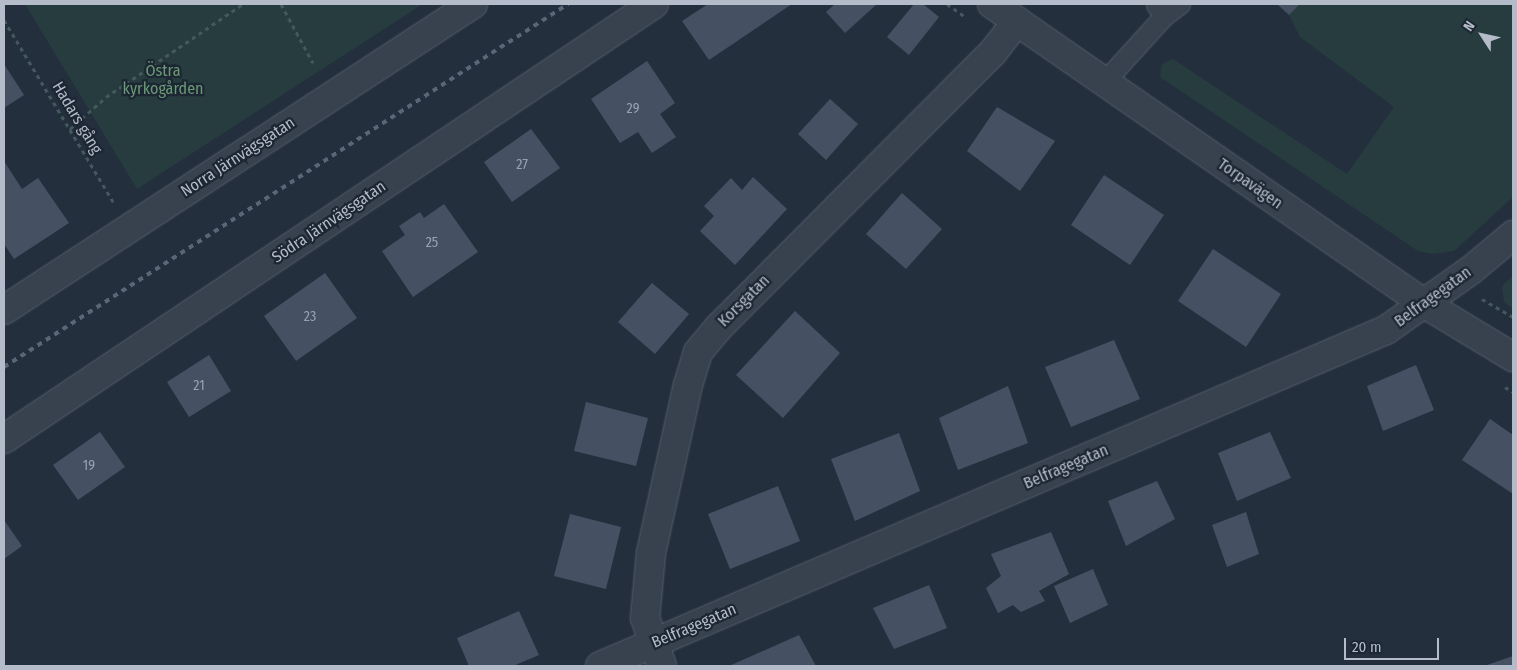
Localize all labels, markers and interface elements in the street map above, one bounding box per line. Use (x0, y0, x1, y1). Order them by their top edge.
north arrow (1457, 10, 1507, 60)
text: N (1460, 18, 1479, 34)
park label: Östra kyrkogården (122, 61, 204, 99)
street label: Hadars gång (48, 78, 106, 158)
house number: 29 (627, 101, 639, 117)
street label: Norra Järnvägsgatan (178, 113, 298, 201)
street label: Torpavägen (1214, 155, 1286, 213)
house number: 27 (516, 157, 528, 173)
street label: Södra Järnvägsgatan (269, 177, 389, 267)
house number: 25 (426, 235, 438, 251)
street label: Belfragegatan (1391, 263, 1475, 331)
street label: Korsgatan (714, 271, 774, 331)
house number: 23 (304, 309, 316, 325)
house number: 21 (193, 378, 205, 394)
street label: Belfragegatan (1021, 441, 1111, 493)
house number: 19 (83, 458, 95, 474)
street label: Belfragegatan (649, 600, 739, 652)
scale bar (1347, 628, 1442, 660)
text: 20 m (1352, 638, 1382, 656)

